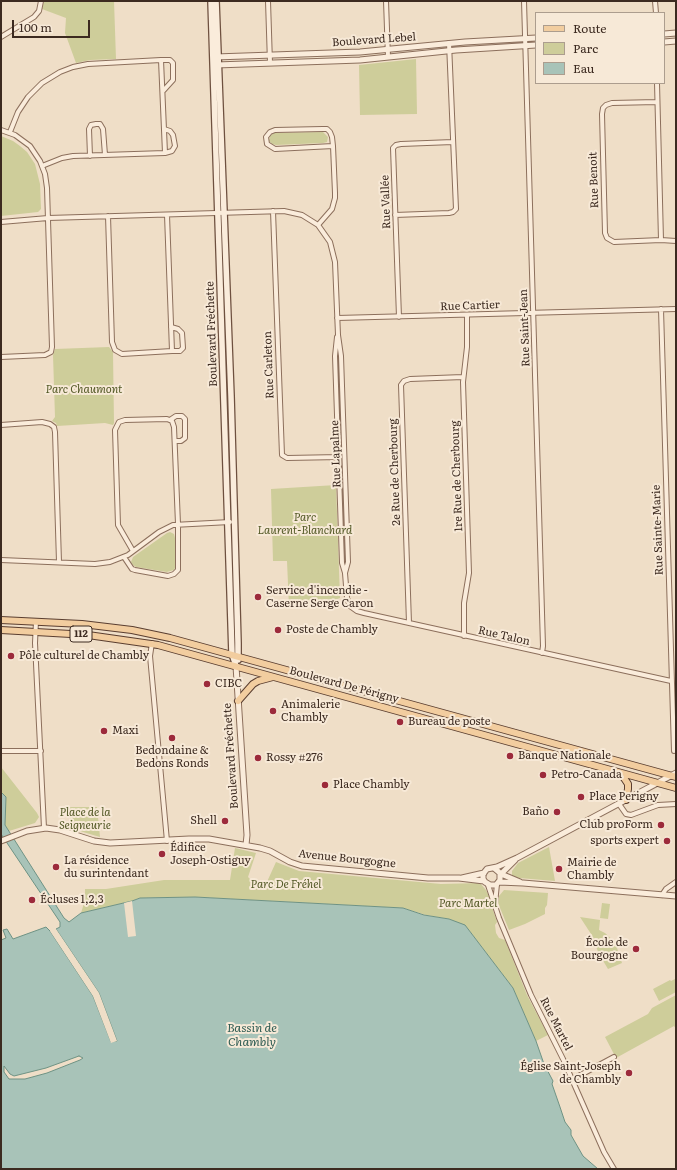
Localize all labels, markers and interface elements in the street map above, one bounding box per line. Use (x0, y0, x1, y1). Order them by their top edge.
scale bar (14, 12, 92, 38)
legend (535, 12, 665, 84)
text: 100 m (19, 18, 52, 36)
text: Route (573, 19, 607, 37)
street label: Boulevard Lebel (332, 30, 416, 50)
text: Parc (573, 39, 598, 57)
text: Eau (573, 59, 594, 77)
street label: Rue Benoit (586, 151, 602, 209)
street label: Rue Vallée (378, 175, 394, 229)
street label: Boulevard Fréchette (204, 281, 220, 387)
street label: Rue Saint-Jean (517, 289, 533, 367)
street label: Rue Cartier (440, 298, 500, 314)
street label: Rue Carleton (261, 331, 277, 399)
park label: Parc Chaumont (46, 383, 122, 397)
street label: 2e Rue de Cherbourg (387, 418, 403, 526)
street label: Rue Lapalme (328, 420, 344, 488)
street label: 1re Rue de Cherbourg (448, 420, 466, 532)
street label: Rue Sainte-Marie (650, 485, 666, 575)
park label: Parc Laurent-Blanchard (258, 511, 352, 537)
place label: Service d'incendie - Caserne Serge Caron (266, 584, 374, 610)
marker: Service d'incendie - Caserne Serge Caron (253, 592, 263, 602)
place label: Poste de Chambly (286, 623, 378, 637)
street label: Rue Talon (477, 624, 531, 648)
marker: Poste de Chambly (273, 625, 283, 635)
road number: 112 (70, 626, 92, 642)
place label: Pôle culturel de Chambly (19, 649, 149, 663)
marker: Pôle culturel de Chambly (6, 651, 16, 661)
street label: Boulevard De Périgny (288, 664, 400, 706)
place label: CIBC (215, 677, 242, 691)
marker: CIBC (202, 679, 212, 689)
place label: Animalerie Chambly (281, 698, 340, 724)
street label: Boulevard Fréchette (221, 703, 241, 809)
marker: Animalerie Chambly (268, 706, 278, 716)
place label: Bureau de poste (408, 715, 490, 729)
marker: Bureau de poste (395, 717, 405, 727)
place label: Maxi (112, 724, 139, 738)
marker: Maxi (99, 726, 109, 736)
marker: Bedondaine & Bedons Ronds (167, 733, 177, 743)
place label: Bedondaine & Bedons Ronds (135, 744, 209, 770)
place label: Banque Nationale (518, 749, 611, 763)
place label: Rossy #276 (266, 751, 323, 765)
marker: Banque Nationale (505, 751, 515, 761)
marker: Rossy #276 (253, 753, 263, 763)
place label: Petro-Canada (551, 768, 622, 782)
marker: Petro-Canada (538, 770, 548, 780)
place label: Place Chambly (333, 778, 410, 792)
marker: Place Chambly (320, 780, 330, 790)
place label: Place Perigny (589, 790, 659, 804)
marker: Place Perigny (576, 792, 586, 802)
place label: Baño (522, 805, 549, 819)
park label: Place de la Seigneurie (59, 806, 111, 832)
marker: Baño (552, 807, 562, 817)
place label: Shell (190, 814, 217, 828)
marker: Shell (220, 816, 230, 826)
place label: Club proForm (580, 818, 653, 832)
marker: Club proForm (656, 820, 666, 830)
place label: sports expert (590, 834, 659, 848)
marker: sports expert (662, 836, 672, 846)
place label: Édifice Joseph-Ostiguy (170, 841, 251, 867)
street label: Avenue Bourgogne (298, 847, 396, 871)
marker: Édifice Joseph-Ostiguy (157, 849, 167, 859)
place label: La résidence du surintendant (64, 854, 149, 880)
place label: Mairie de Chambly (567, 856, 617, 882)
marker: La résidence du surintendant (51, 862, 61, 872)
marker: Mairie de Chambly (554, 864, 564, 874)
park label: Parc De Fréhel (251, 878, 321, 892)
place label: Écluses 1,2,3 (40, 893, 104, 907)
marker: Écluses 1,2,3 (27, 895, 37, 905)
park label: Parc Martel (439, 897, 497, 911)
place label: École de Bourgogne (571, 936, 628, 962)
marker: École de Bourgogne (631, 944, 641, 954)
street label: Rue Martel (537, 995, 575, 1053)
water label: Bassin de Chambly (227, 1021, 277, 1049)
place label: Église Saint-Joseph de Chambly (520, 1060, 621, 1086)
marker: Église Saint-Joseph de Chambly (624, 1068, 634, 1078)

